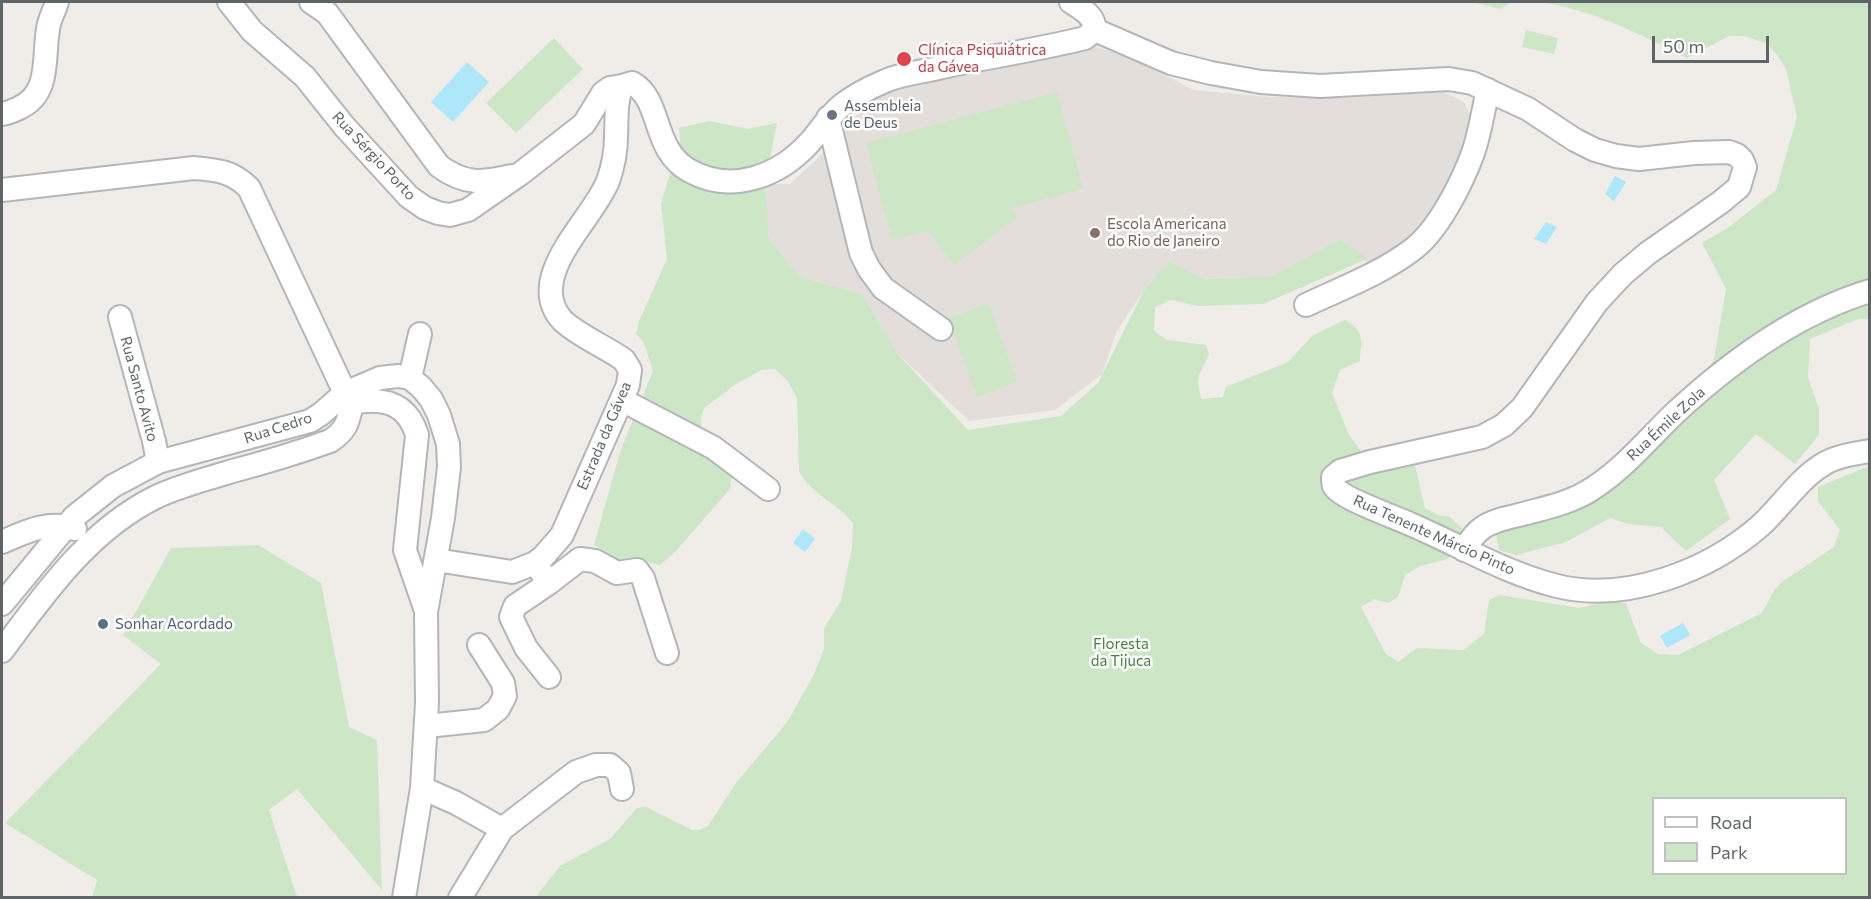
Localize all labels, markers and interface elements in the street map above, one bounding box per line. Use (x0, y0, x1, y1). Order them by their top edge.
scale bar (1655, 24, 1772, 62)
text: 50 m (1663, 35, 1704, 57)
place label: Clínica Psiquiátrica da Gávea (918, 41, 1046, 76)
marker: Clínica Psiquiátrica da Gávea (895, 50, 913, 68)
place label: Assembleia de Deus (844, 97, 921, 132)
street label: Rua Sérgio Porto (328, 108, 420, 204)
marker: Assembleia de Deus (825, 108, 839, 122)
place label: Escola Americana do Rio de Janeiro (1107, 215, 1226, 250)
marker: Escola Americana do Rio de Janeiro (1088, 226, 1102, 240)
street label: Rua Santo Avito (116, 334, 162, 444)
street label: Estrada da Gávea (573, 379, 635, 493)
street label: Rua Émile Zola (1623, 383, 1709, 465)
street label: Rua Cedro (242, 409, 314, 447)
street label: Rua Tenente Márcio Pinto (1350, 491, 1518, 579)
place label: Sonhar Acordado (115, 615, 233, 633)
marker: Sonhar Acordado (96, 617, 110, 631)
park label: Floresta da Tijuca (1091, 635, 1151, 670)
legend (1652, 797, 1847, 875)
text: Road (1710, 811, 1752, 833)
text: Park (1710, 841, 1748, 863)

